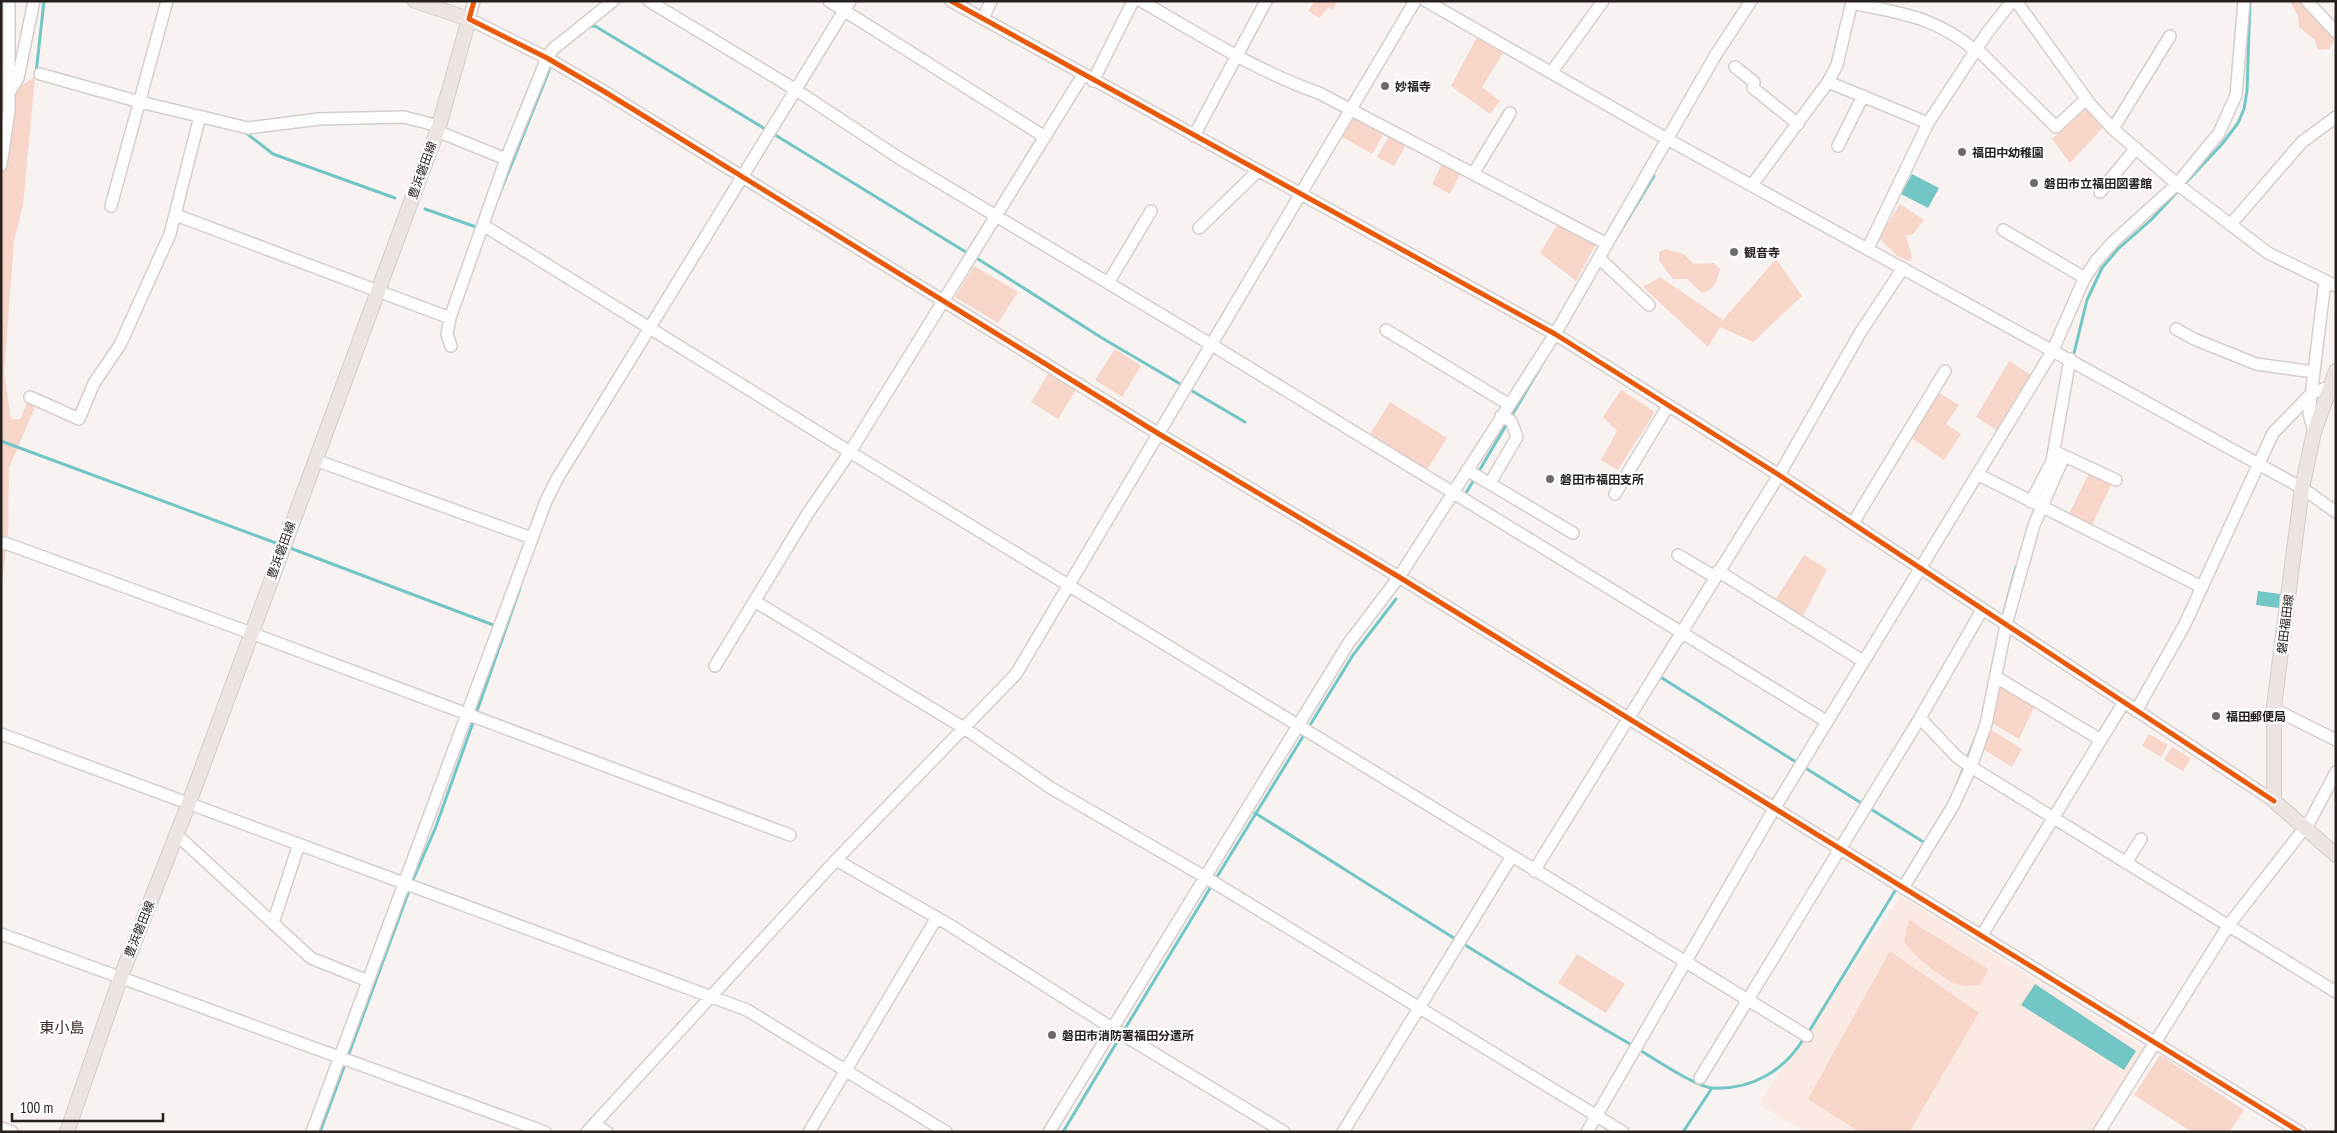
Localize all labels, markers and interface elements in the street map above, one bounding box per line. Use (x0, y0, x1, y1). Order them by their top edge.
place label: 妙福寺 (1395, 79, 1431, 94)
marker: 妙福寺 (1379, 80, 1391, 92)
street label: 豊浜磐田線 (405, 139, 439, 201)
place label: 福田中幼稚園 (1972, 145, 2044, 160)
marker: 福田中幼稚園 (1956, 146, 1968, 158)
place label: 磐田市立福田図書館 (2044, 176, 2152, 191)
marker: 磐田市立福田図書館 (2028, 177, 2040, 189)
place label: 観音寺 (1744, 245, 1780, 260)
marker: 観音寺 (1728, 246, 1740, 258)
place label: 磐田市福田支所 (1560, 472, 1644, 487)
marker: 磐田市福田支所 (1544, 473, 1556, 485)
street label: 豊浜磐田線 (264, 519, 298, 581)
street label: 磐田福田線 (2274, 593, 2296, 655)
place label: 福田郵便局 (2226, 709, 2286, 724)
marker: 福田郵便局 (2210, 710, 2222, 722)
street label: 豊浜磐田線 (121, 898, 157, 960)
district label: 東小島 (39, 1018, 85, 1037)
place label: 磐田市消防署福田分遣所 (1062, 1028, 1194, 1043)
marker: 磐田市消防署福田分遣所 (1046, 1029, 1058, 1041)
scale bar (12, 1090, 164, 1122)
text: 100 m (20, 1098, 53, 1117)

